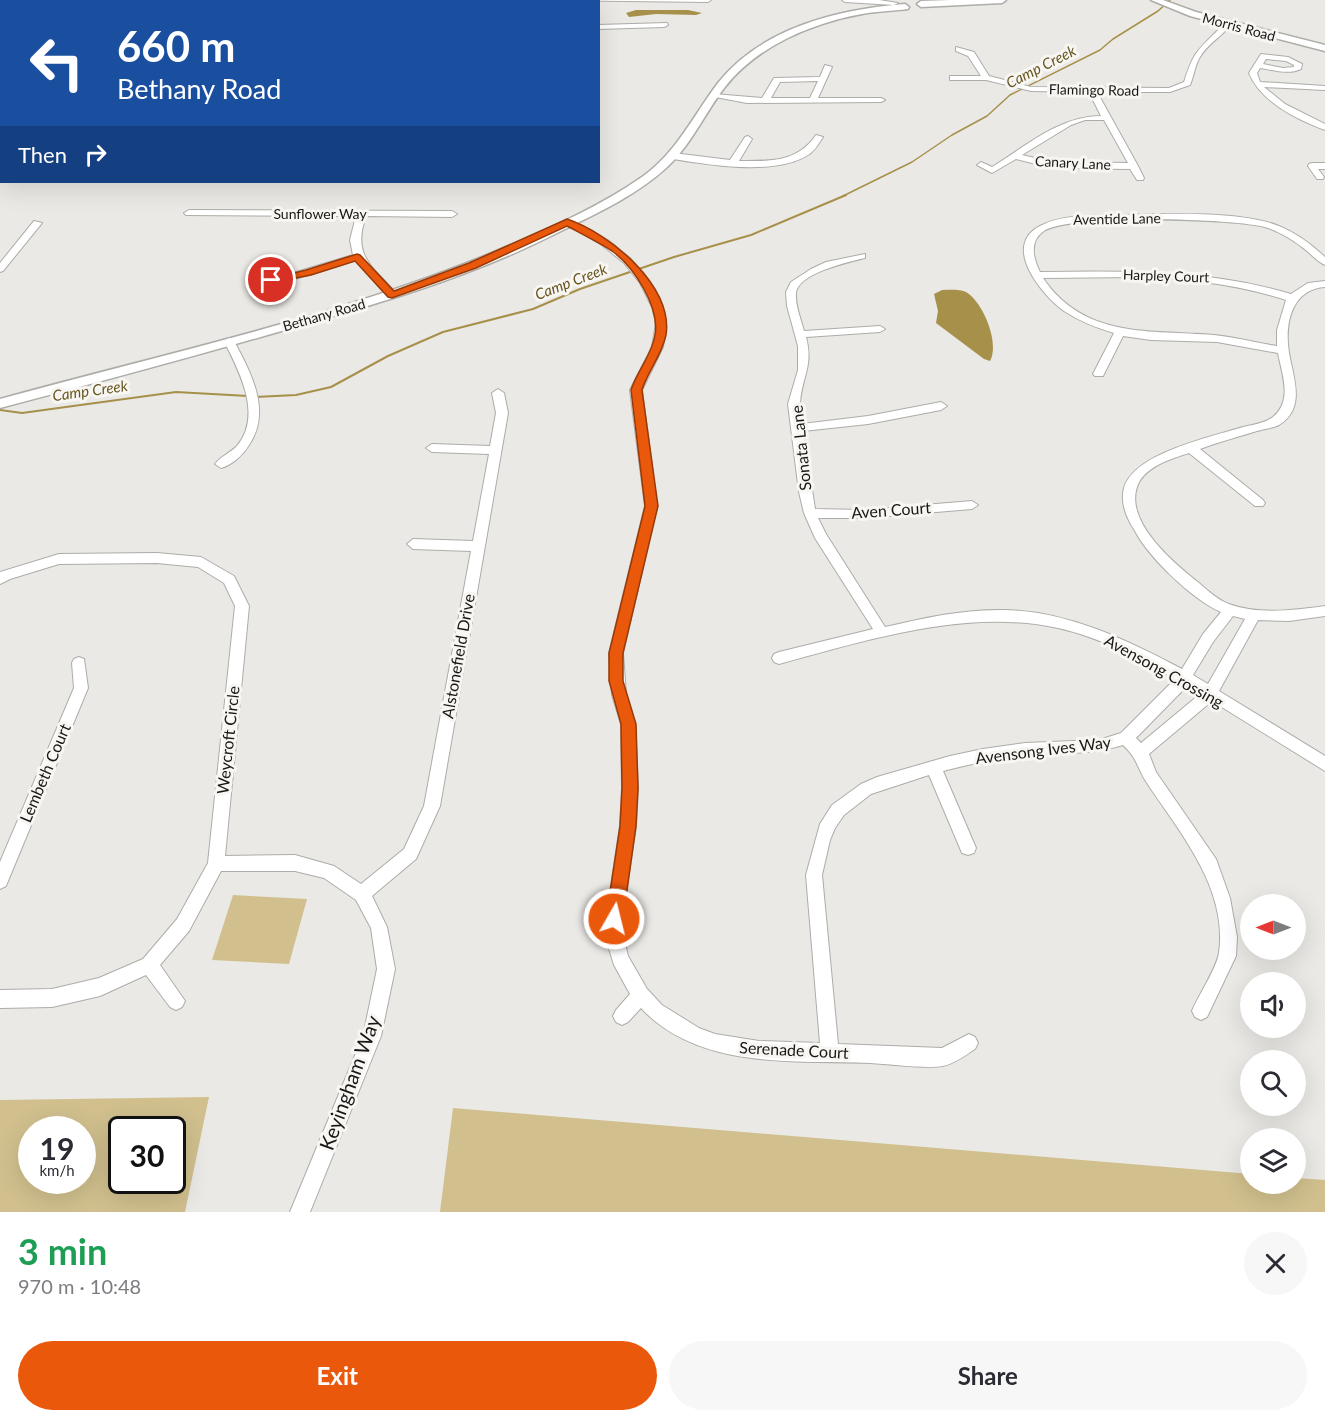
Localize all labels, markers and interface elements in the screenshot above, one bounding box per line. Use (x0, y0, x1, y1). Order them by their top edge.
street label: Morris Road (1201, 9, 1278, 44)
text: 660 m (117, 21, 235, 71)
icon: left (18, 24, 96, 102)
water label: Camp Creek (1003, 40, 1079, 91)
text: Bethany Road (117, 72, 281, 105)
street label: Flamingo Road (1049, 80, 1139, 99)
icon: right (79, 138, 112, 171)
text: Then (18, 141, 67, 168)
street label: Canary Lane (1035, 152, 1111, 173)
street label: Sunflower Way (273, 205, 367, 222)
street label: Aventide Lane (1073, 209, 1161, 228)
pin (245, 254, 296, 305)
water label: Camp Creek (532, 259, 610, 303)
icon: arrive (254, 263, 287, 296)
street label: Harpley Court (1123, 265, 1209, 286)
street label: Bethany Road (281, 295, 367, 334)
water label: Camp Creek (51, 376, 129, 404)
street label: Sonata Lane (787, 404, 814, 492)
street label: Aven Court (851, 497, 932, 522)
street label: Alstonefield Drive (437, 592, 478, 720)
street label: Avensong Crossing (1101, 630, 1227, 711)
street label: Weycroft Circle (212, 685, 243, 795)
street label: Lembeth Court (15, 720, 74, 825)
street label: Avensong Ives Way (974, 732, 1112, 767)
position arrow (582, 887, 646, 951)
north arrow (1240, 894, 1306, 960)
map controls (1240, 894, 1306, 1194)
button: sound (1240, 972, 1306, 1038)
street label: Keyingham Way (314, 1011, 385, 1153)
street label: Serenade Court (739, 1037, 849, 1062)
button: search (1240, 1050, 1306, 1116)
speed limit sign: 30 (108, 1116, 186, 1194)
button: layers (1240, 1128, 1306, 1194)
text: 19 (40, 1130, 74, 1166)
text: km/h (39, 1161, 75, 1179)
text: 3 min (18, 1229, 107, 1273)
button: close (1244, 1232, 1307, 1295)
text: 970 m · 10:48 (18, 1274, 141, 1298)
button: Exit (18, 1341, 657, 1410)
button: Share (669, 1341, 1307, 1410)

